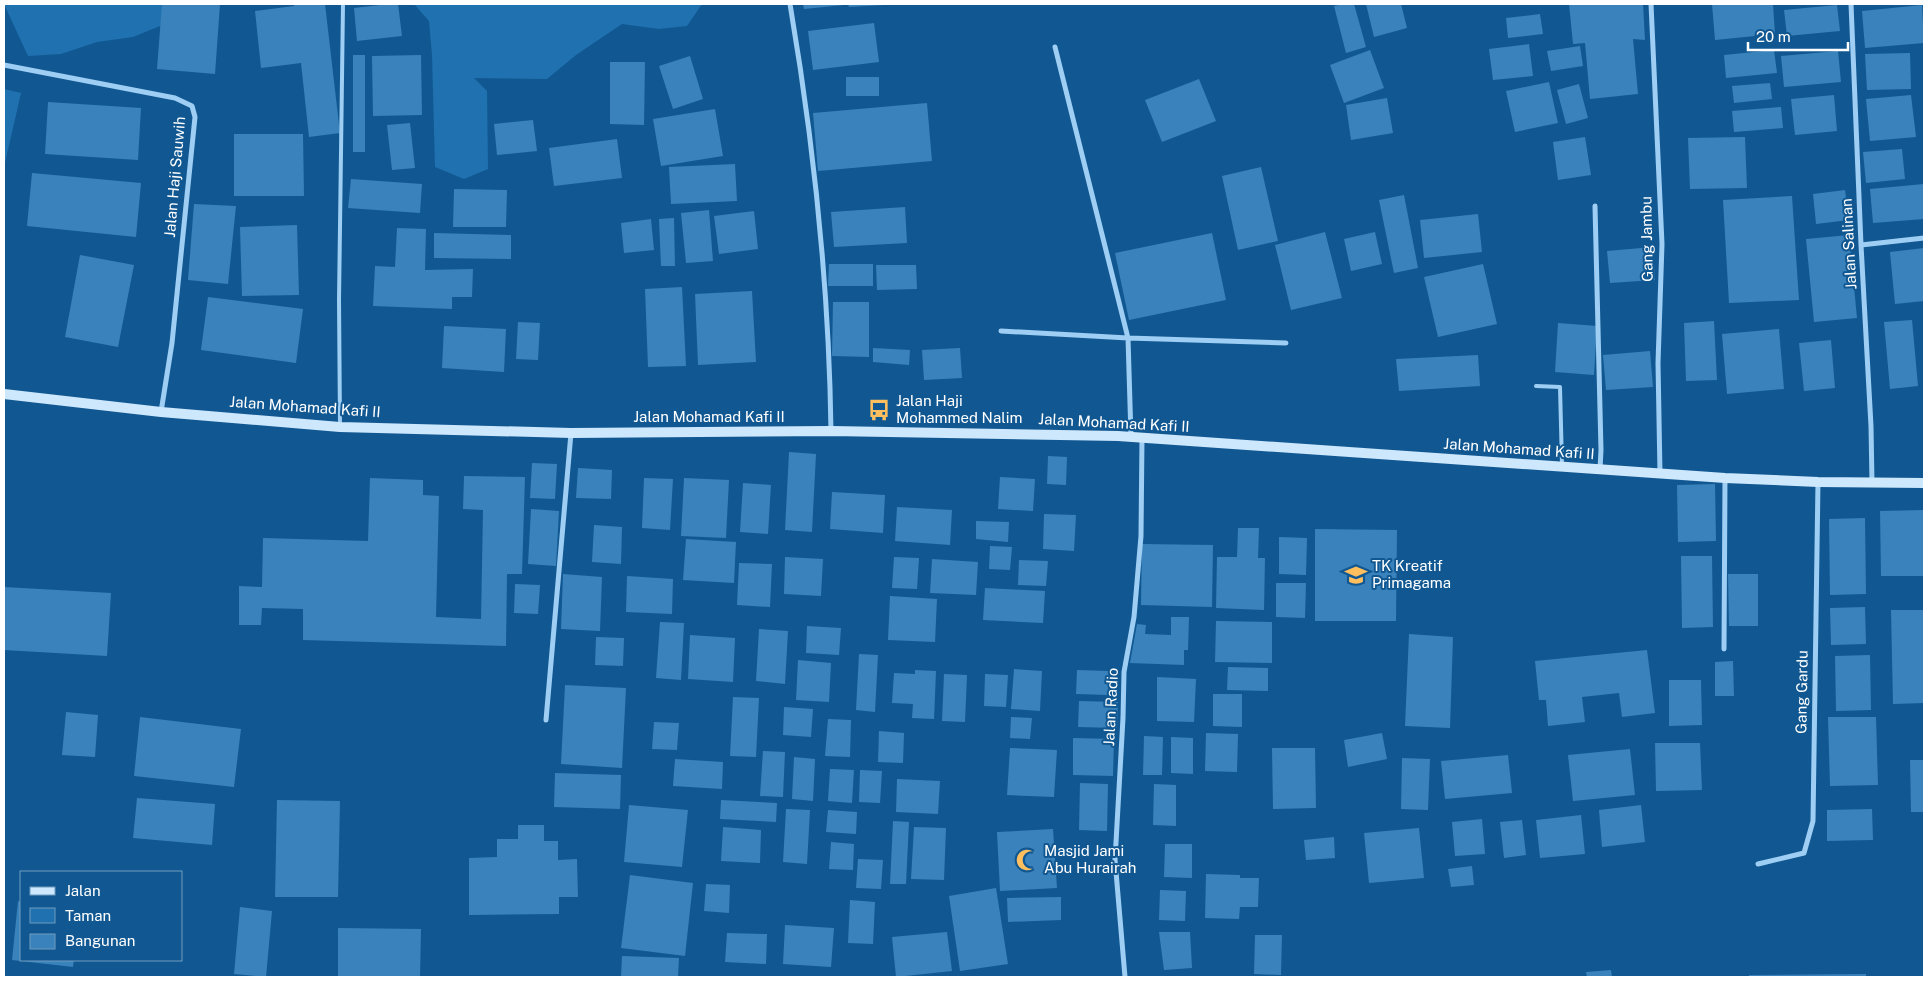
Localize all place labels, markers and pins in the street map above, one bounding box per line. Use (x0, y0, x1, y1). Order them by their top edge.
place label: Jalan Haji Mohammed Nalim (896, 392, 1022, 426)
bus stop icon: Jalan Haji Mohammed Nalim (866, 397, 892, 423)
place label: TK Kreatif Primagama (1372, 557, 1451, 591)
school or university icon: TK Kreatif Primagama (1343, 562, 1369, 588)
place label: Masjid Jami Abu Hurairah (1044, 842, 1136, 876)
mosque icon: Masjid Jami Abu Hurairah (1014, 847, 1040, 873)

